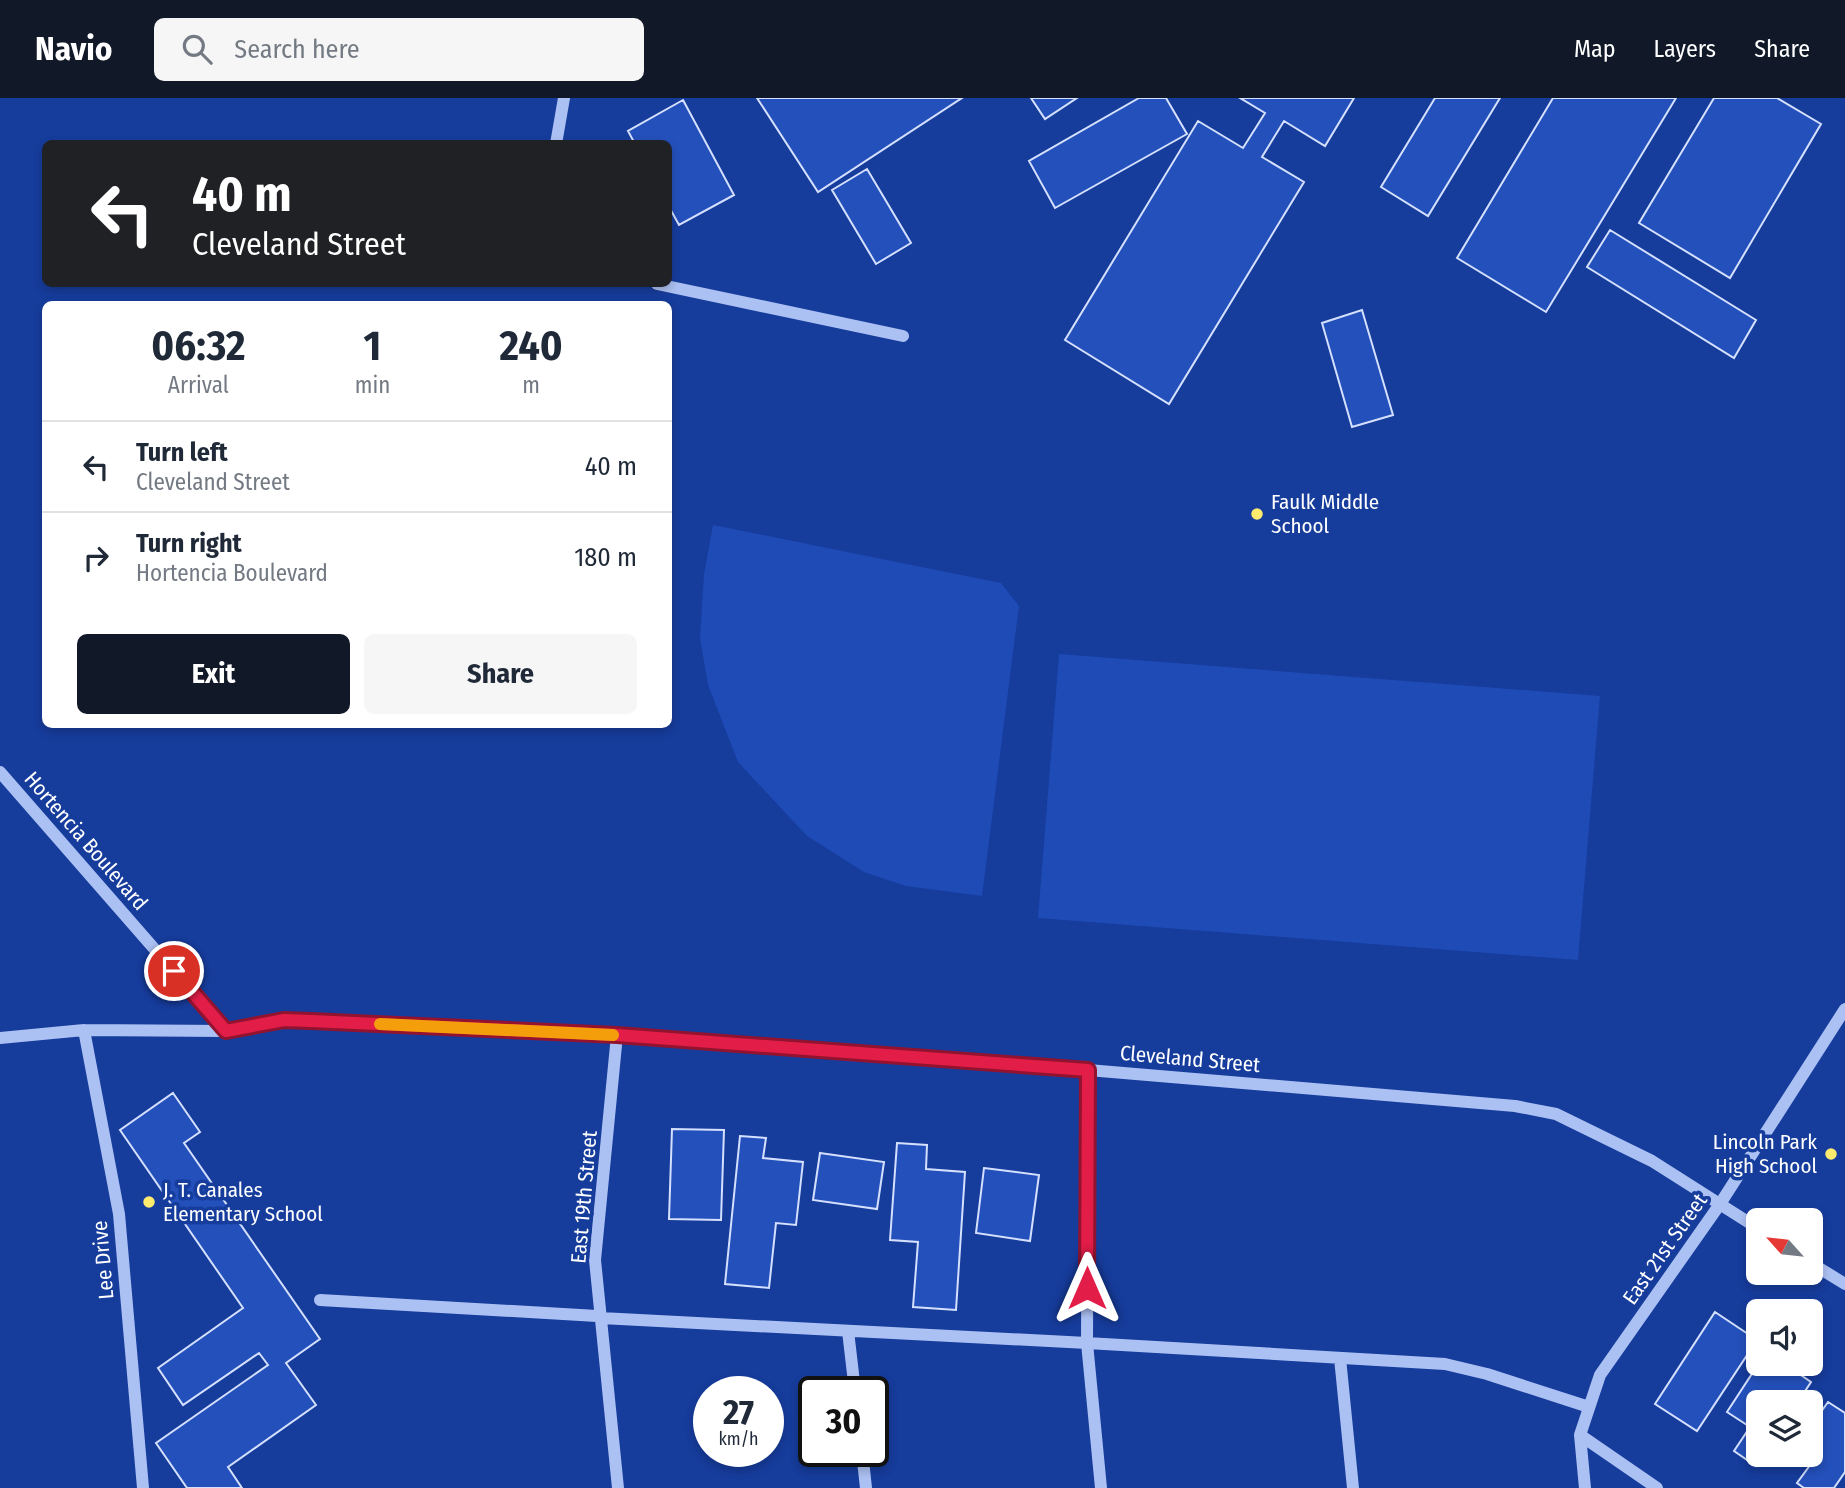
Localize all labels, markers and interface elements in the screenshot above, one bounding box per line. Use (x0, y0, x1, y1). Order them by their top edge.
search box (154, 18, 644, 81)
text: Navio (35, 29, 112, 69)
icon: search (178, 30, 216, 68)
text: Search here (234, 34, 360, 65)
text: Map (1574, 35, 1616, 63)
text: Layers (1654, 35, 1716, 63)
text: Share (1754, 35, 1810, 63)
text: 40 m (192, 165, 292, 224)
icon: left (77, 168, 168, 259)
text: Cleveland Street (192, 225, 406, 263)
text: 06:32 (151, 321, 245, 371)
text: 1 (364, 321, 381, 371)
text: 240 (500, 321, 563, 371)
text: Arrival (168, 371, 229, 399)
text: min (355, 371, 390, 399)
text: m (522, 371, 540, 399)
text: Turn left (136, 437, 228, 468)
icon: left (77, 448, 115, 486)
text: 40 m (585, 451, 637, 482)
text: Cleveland Street (136, 468, 290, 496)
place label: Faulk Middle School (1271, 489, 1379, 539)
marker: Faulk Middle School (1249, 506, 1265, 522)
text: Turn right (136, 528, 242, 559)
icon: right (77, 539, 115, 577)
text: 180 m (574, 542, 637, 573)
text: Hortencia Boulevard (136, 559, 328, 587)
button: Exit (77, 634, 350, 714)
button: Share (364, 634, 637, 714)
street label: Hortencia Boulevard (19, 766, 153, 916)
pin (144, 941, 204, 1001)
icon: arrive (155, 952, 193, 990)
street label: Cleveland Street (1119, 1040, 1261, 1078)
street label: East 19th Street (565, 1129, 603, 1265)
place label: Lincoln Park High School (1713, 1129, 1817, 1179)
marker: Lincoln Park High School (1823, 1146, 1839, 1162)
place label: J. T. Canales Elementary School (163, 1177, 323, 1227)
street label: East 21st Street (1617, 1188, 1713, 1310)
marker: J. T. Canales Elementary School (141, 1194, 157, 1210)
north arrow (1746, 1208, 1824, 1284)
map controls (1746, 1208, 1823, 1467)
street label: Lee Drive (87, 1220, 119, 1300)
position arrow (1050, 1251, 1124, 1325)
button: sound (1746, 1299, 1823, 1376)
speed limit sign: 30 (798, 1376, 889, 1467)
button: layers (1746, 1390, 1823, 1467)
text: 27 (723, 1391, 754, 1433)
text: km/h (718, 1428, 759, 1450)

